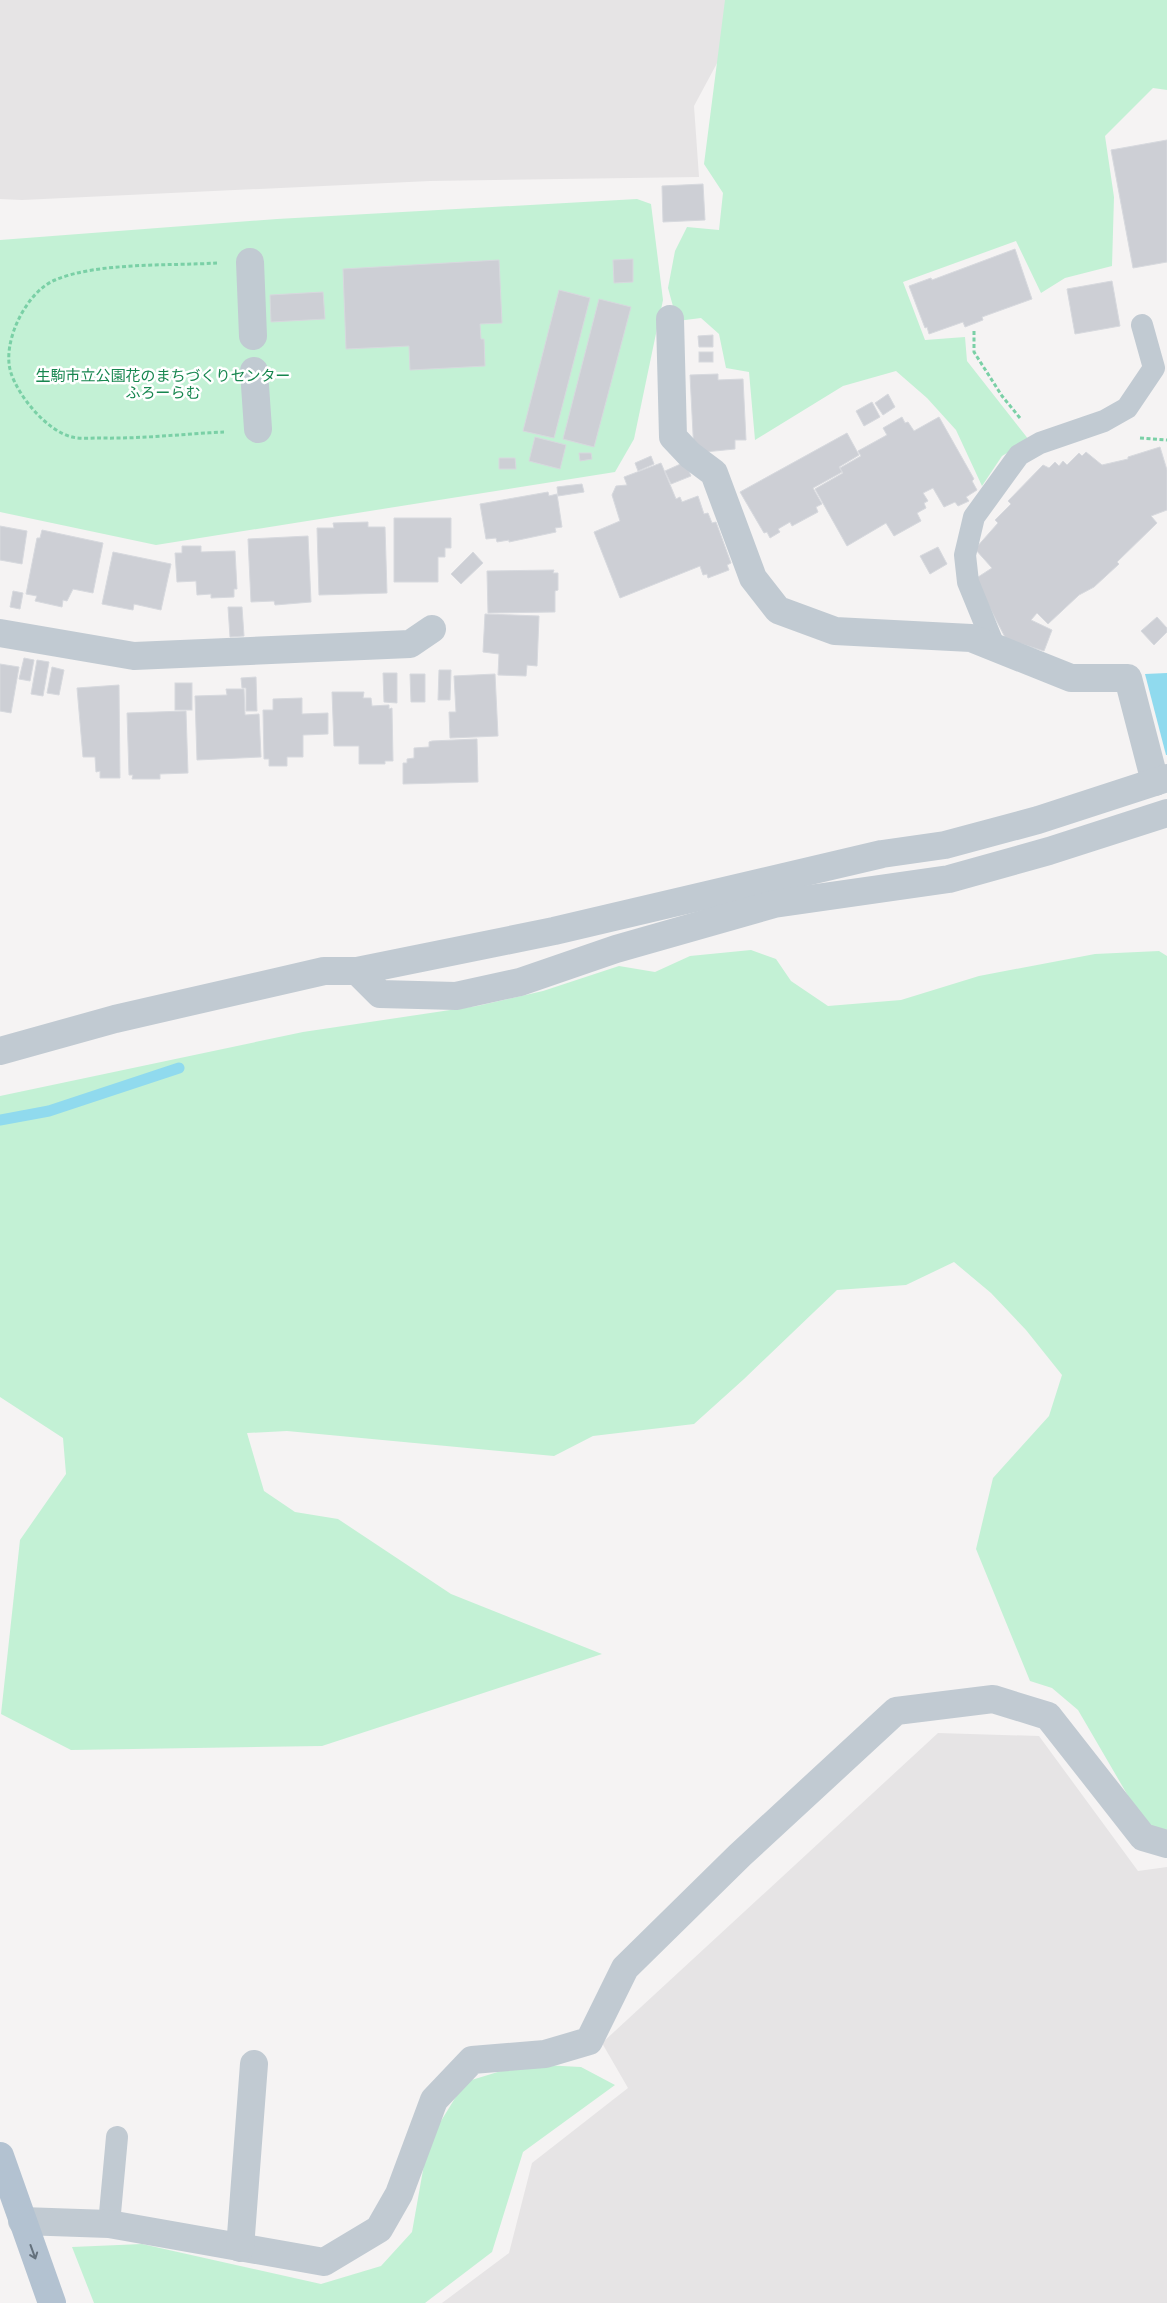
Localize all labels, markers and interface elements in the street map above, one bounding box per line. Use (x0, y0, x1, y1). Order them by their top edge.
park label: 生駒市立公園花のまちづくりセンター ふろーらむ (35, 367, 291, 402)
one-way arrow (29, 2243, 38, 2259)

